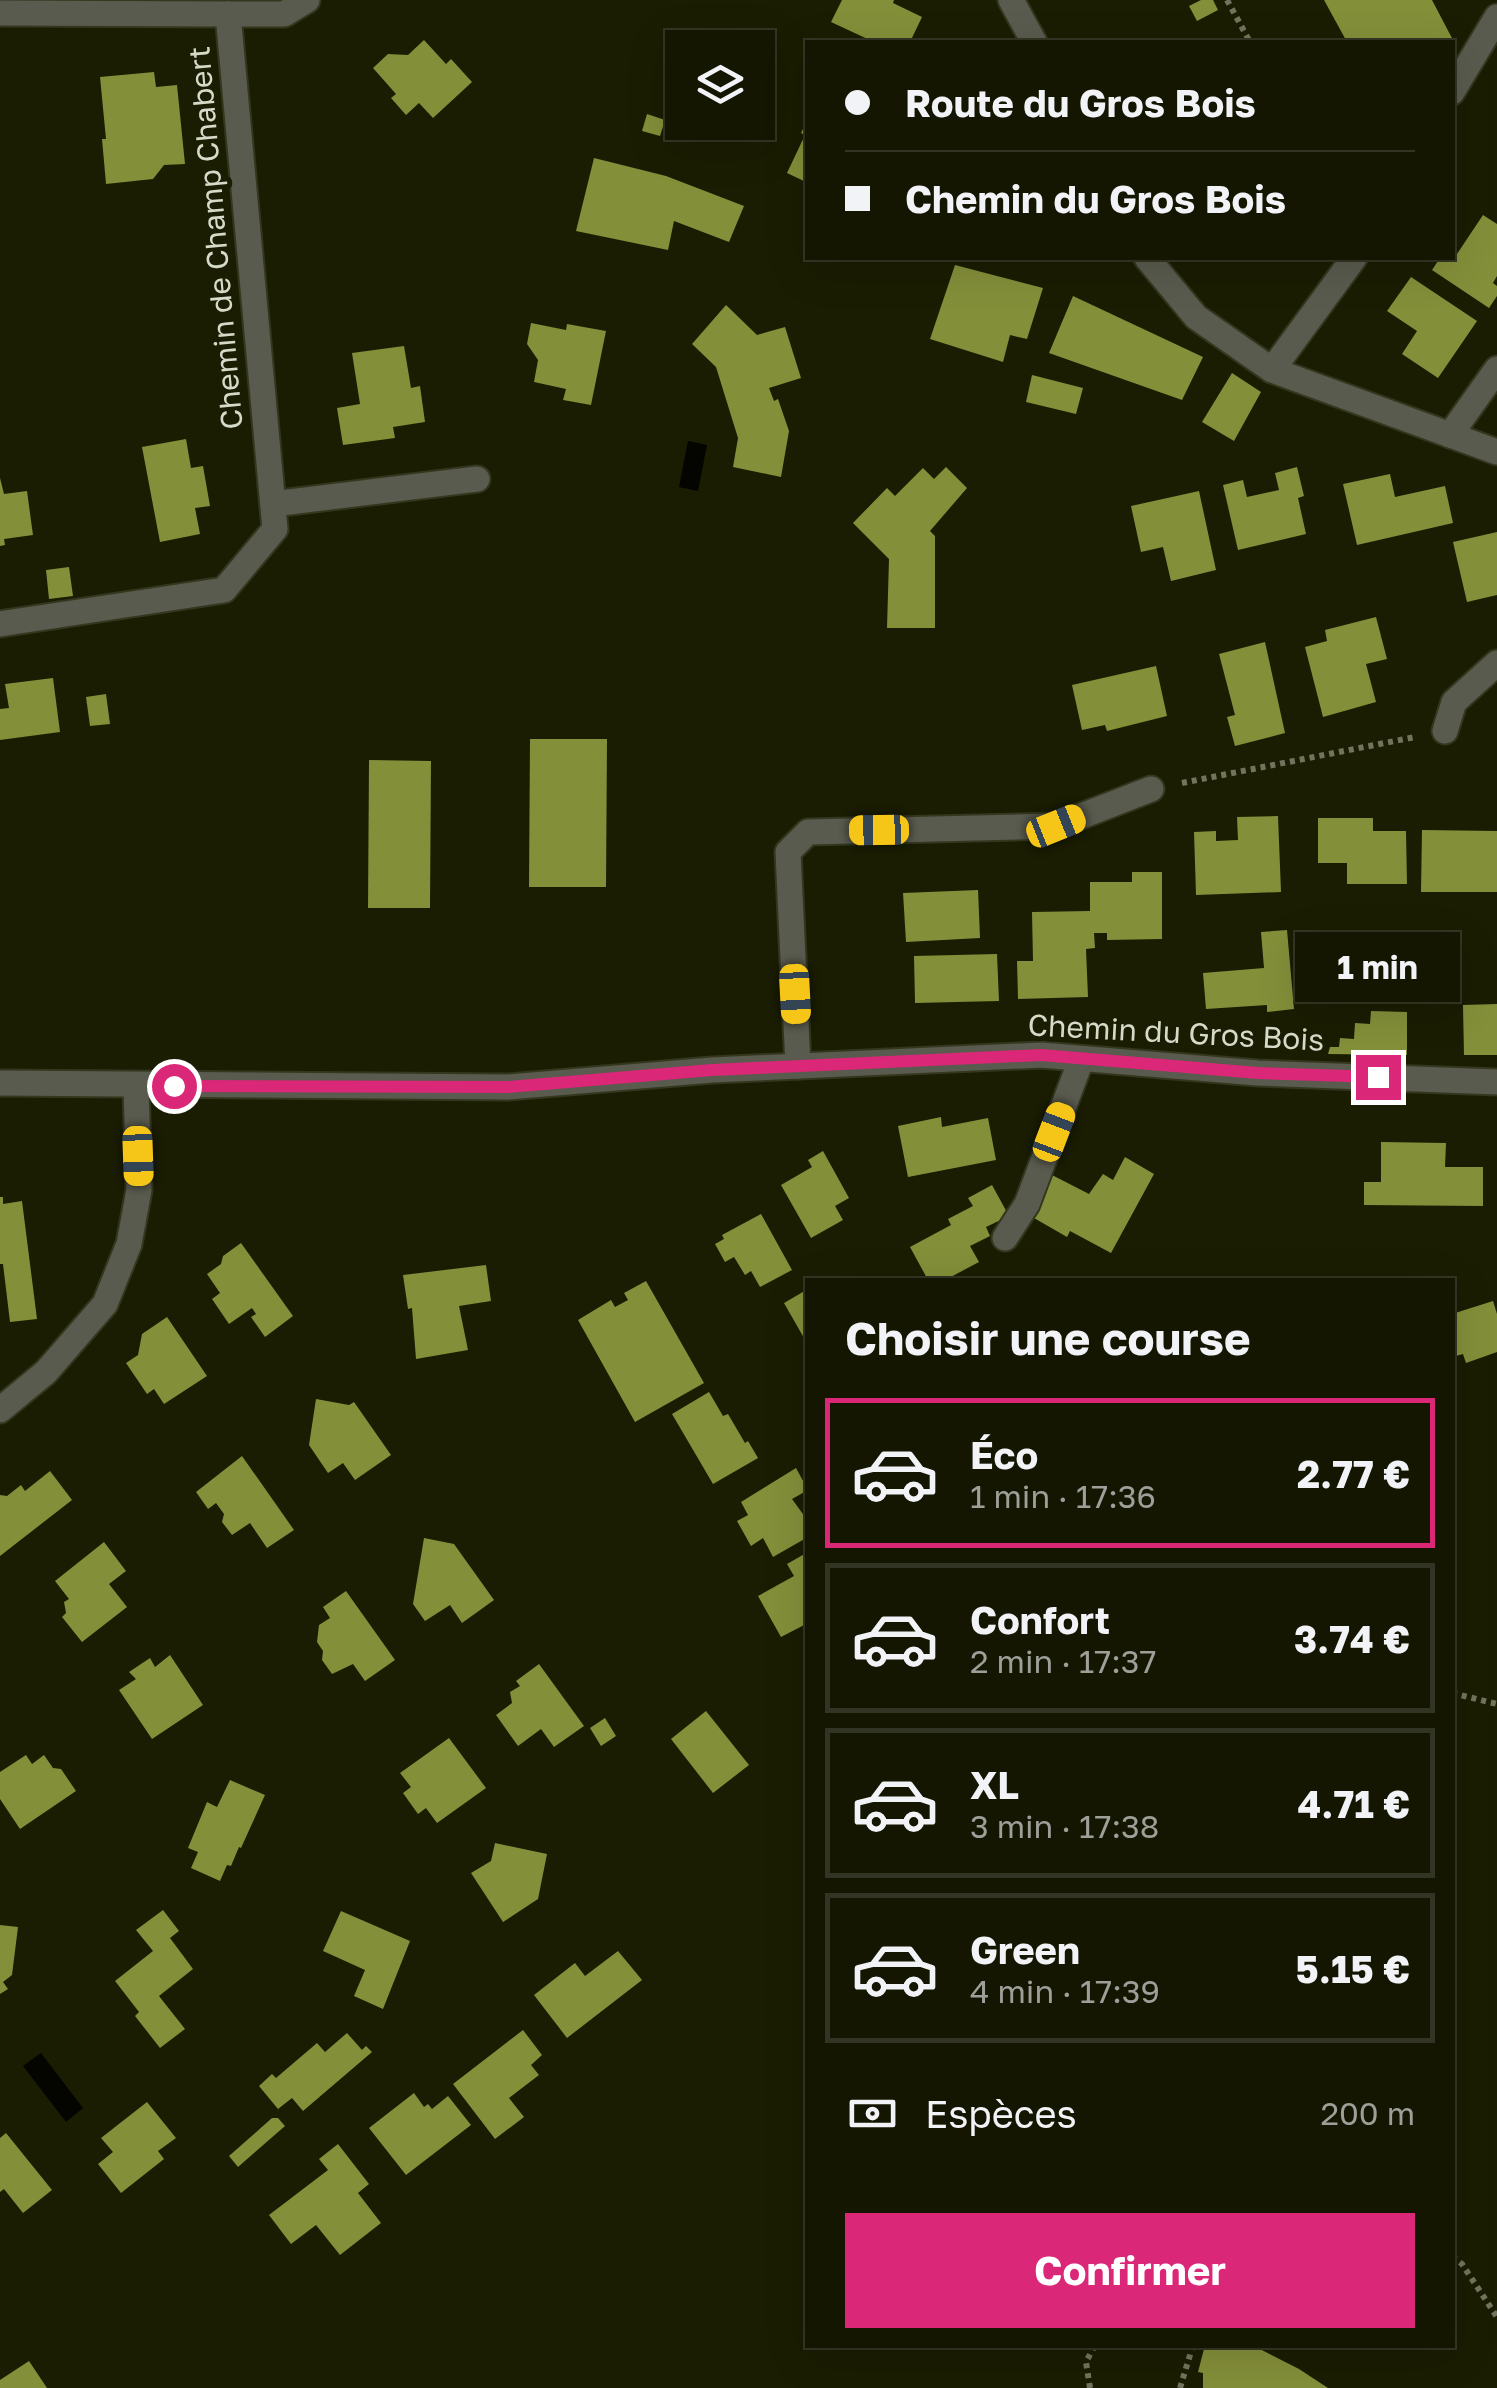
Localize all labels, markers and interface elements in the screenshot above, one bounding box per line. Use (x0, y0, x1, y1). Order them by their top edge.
map controls (665, 30, 775, 140)
button: layers (665, 30, 775, 140)
street label: Chemin de Champ Chabert (180, 45, 250, 431)
text: Route du Gros Bois (905, 80, 1256, 125)
text: Chemin du Gros Bois (905, 176, 1286, 221)
car (1023, 801, 1089, 851)
car (849, 814, 909, 846)
callout: 1 min (1296, 932, 1460, 1002)
text: 1 min (1337, 948, 1418, 986)
car (778, 963, 812, 1025)
street label: Chemin du Gros Bois (1027, 1006, 1325, 1058)
route end (1356, 1055, 1401, 1100)
route start (152, 1064, 197, 1109)
car (1029, 1099, 1079, 1165)
car (122, 1125, 154, 1187)
text: Choisir une course (845, 1311, 1251, 1365)
icon: car (850, 1428, 940, 1518)
text: Éco (970, 1432, 1038, 1477)
text: 2.77 € (1297, 1451, 1410, 1496)
text: 1 min · 17:36 (970, 1477, 1156, 1515)
icon: car (850, 1593, 940, 1683)
text: Confort (970, 1597, 1110, 1642)
text: 3.74 € (1294, 1616, 1410, 1661)
text: 2 min · 17:37 (970, 1642, 1157, 1680)
icon: car (850, 1758, 940, 1848)
text: XL (970, 1762, 1019, 1807)
text: 4.71 € (1298, 1781, 1410, 1826)
text: 3 min · 17:38 (970, 1807, 1159, 1845)
icon: car (850, 1923, 940, 2013)
text: Green (970, 1927, 1080, 1972)
text: 5.15 € (1296, 1946, 1410, 1991)
text: 4 min · 17:39 (970, 1972, 1160, 2010)
icon: cash (845, 2086, 900, 2141)
text: Espèces (925, 2091, 1077, 2136)
text: 200 m (1320, 2094, 1415, 2132)
button: Confirmer (845, 2213, 1415, 2328)

